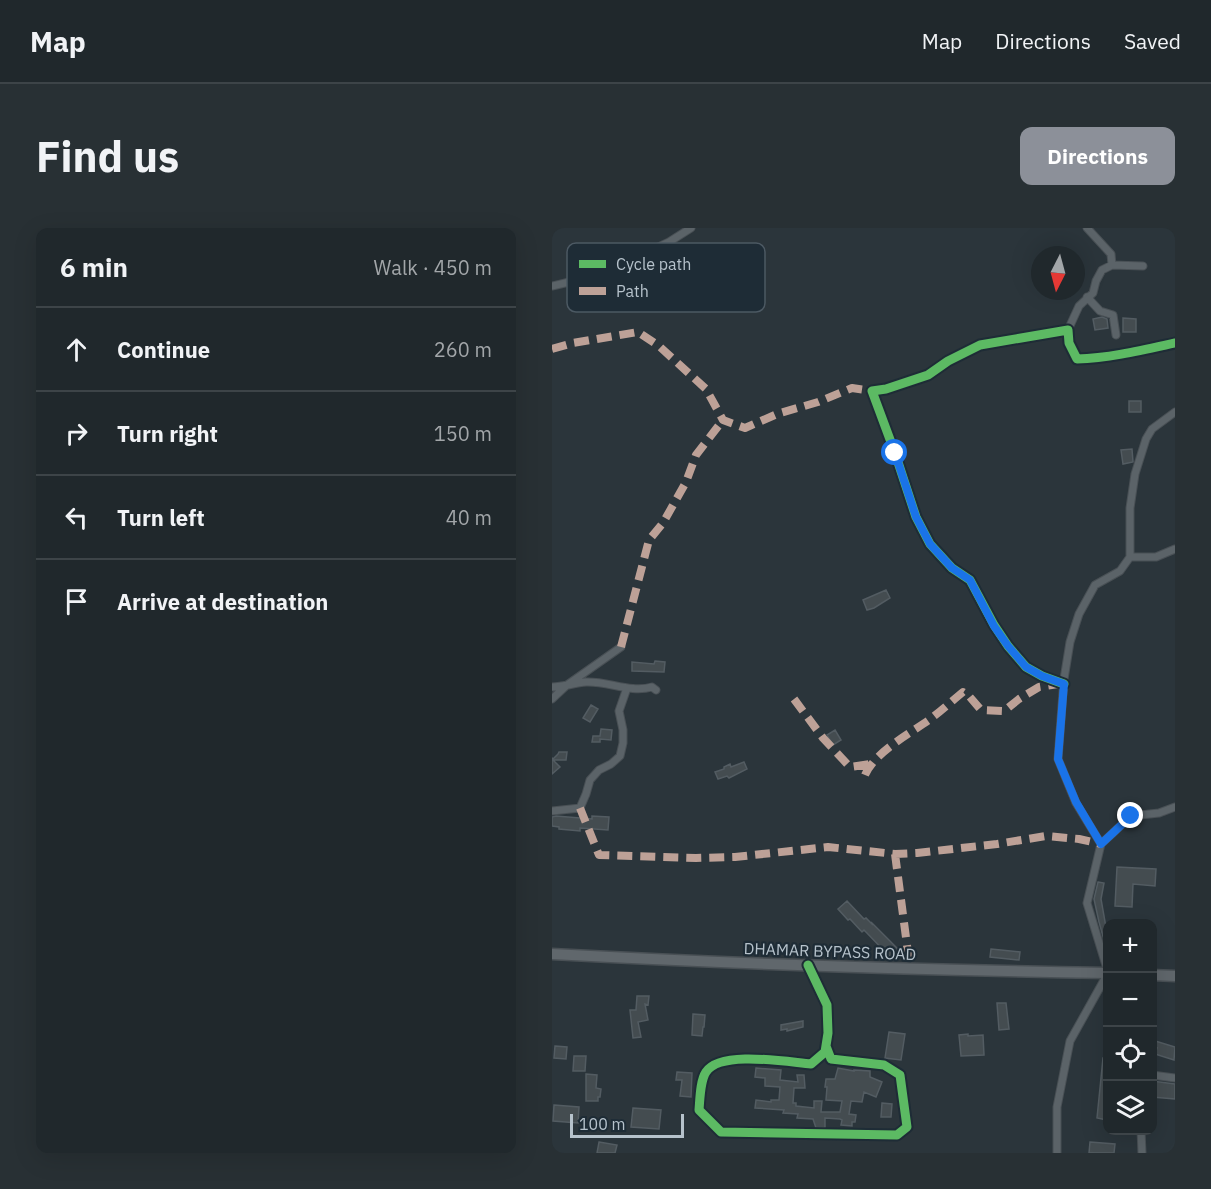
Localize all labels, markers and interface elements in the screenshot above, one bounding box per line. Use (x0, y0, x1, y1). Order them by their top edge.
text: Map (30, 23, 86, 60)
text: Map (922, 27, 962, 55)
text: Directions (995, 27, 1091, 55)
text: Saved (1124, 27, 1181, 55)
button: Directions (1020, 127, 1175, 185)
text: Find us (36, 129, 179, 184)
legend (567, 243, 765, 312)
north arrow (1031, 246, 1085, 300)
text: 6 min (60, 250, 128, 284)
text: Walk · 450 m (374, 254, 492, 281)
text: Cycle path (616, 254, 691, 274)
text: Path (616, 281, 649, 301)
icon: ahead (60, 333, 93, 366)
text: Continue (117, 335, 210, 364)
text: 260 m (434, 336, 492, 363)
icon: right (60, 417, 93, 450)
text: Turn right (117, 419, 218, 448)
text: 150 m (434, 420, 492, 447)
route start (881, 439, 907, 465)
icon: left (60, 501, 93, 534)
text: Turn left (117, 503, 205, 532)
text: 40 m (446, 504, 492, 531)
icon: arrive (60, 585, 93, 618)
text: Arrive at destination (117, 587, 328, 616)
route end (1117, 802, 1143, 828)
map controls (1103, 919, 1157, 1135)
button: + (1103, 919, 1157, 973)
street label: DHAMAR BYPASS ROAD (743, 938, 917, 964)
button: − (1103, 973, 1157, 1027)
button: locate (1103, 1027, 1157, 1081)
button: layers (1103, 1081, 1157, 1135)
scale bar (570, 1111, 684, 1138)
text: 100 m (579, 1114, 626, 1134)

